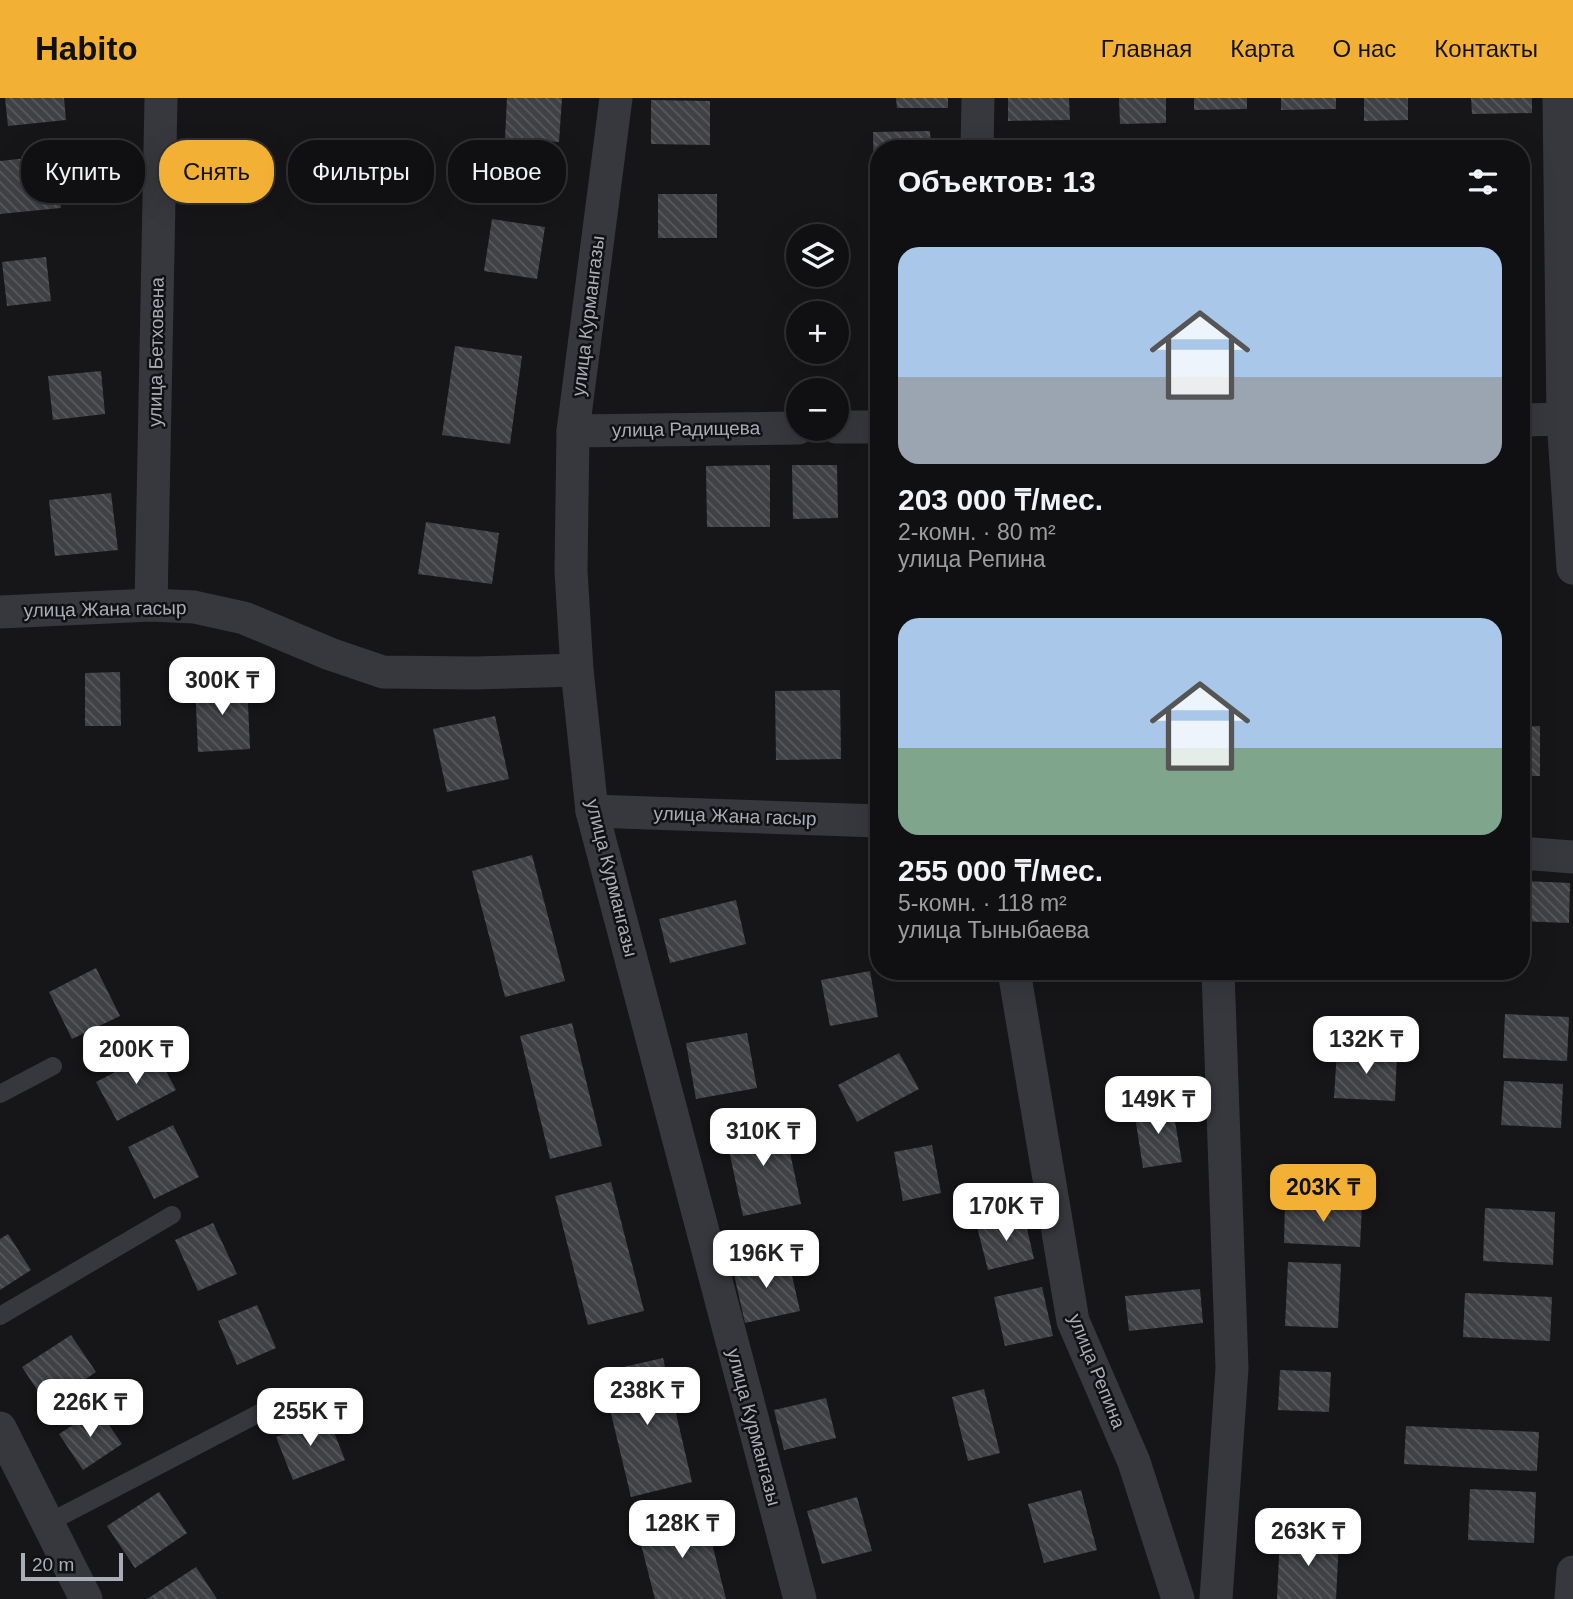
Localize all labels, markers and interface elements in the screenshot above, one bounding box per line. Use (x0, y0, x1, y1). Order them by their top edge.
text: Habito (35, 30, 138, 67)
text: Главная (1101, 35, 1192, 62)
text: Карта (1230, 35, 1294, 62)
text: О нас (1332, 35, 1396, 62)
text: Контакты (1434, 35, 1538, 62)
chip: Купить (21, 140, 145, 203)
chip: Снять (159, 140, 274, 203)
chip: Фильтры (288, 140, 434, 203)
chip: Новое (448, 140, 566, 203)
icon: filters (1464, 163, 1502, 201)
text: Объектов: 13 (898, 165, 1096, 198)
map controls (786, 224, 849, 441)
button: layers (786, 224, 849, 287)
street label: улица Курмангазы (568, 234, 608, 398)
street label: улица Бетховена (144, 276, 168, 427)
icon: home (1137, 292, 1263, 418)
button: + (786, 301, 849, 364)
button: − (786, 378, 849, 441)
street label: улица Радищева (612, 417, 761, 441)
text: 203 000 ₸/мес. (898, 483, 1103, 516)
text: 2-комн. · 80 m² (898, 519, 1056, 545)
text: улица Репина (898, 546, 1046, 572)
street label: улица Жана гасыр (23, 597, 187, 621)
pin: 300K ₸ (165, 658, 279, 717)
icon: home (1137, 663, 1263, 789)
text: 300K ₸ (185, 667, 259, 693)
street label: улица Курмангазы (582, 797, 642, 959)
street label: улица Жана гасыр (653, 803, 817, 829)
text: 255 000 ₸/мес. (898, 854, 1103, 887)
text: 5-комн. · 118 m² (898, 890, 1067, 916)
text: улица Тыныбаева (898, 917, 1089, 943)
pin: 132K ₸ (1309, 1016, 1423, 1076)
pin: 200K ₸ (79, 1026, 193, 1086)
text: 132K ₸ (1329, 1026, 1403, 1052)
text: 200K ₸ (99, 1036, 173, 1062)
pin: 149K ₸ (1101, 1076, 1215, 1136)
text: 149K ₸ (1121, 1086, 1195, 1112)
pin: 310K ₸ (706, 1108, 820, 1168)
text: 310K ₸ (726, 1118, 800, 1144)
pin: 203K ₸ (1266, 1164, 1380, 1224)
text: 203K ₸ (1286, 1174, 1360, 1200)
pin: 170K ₸ (949, 1184, 1063, 1243)
text: 170K ₸ (969, 1193, 1043, 1219)
pin: 196K ₸ (709, 1230, 823, 1290)
text: 196K ₸ (729, 1240, 803, 1266)
street label: улица Репина (1064, 1311, 1130, 1432)
street label: улица Курмангазы (723, 1346, 785, 1508)
pin: 238K ₸ (590, 1368, 704, 1427)
text: 238K ₸ (610, 1377, 684, 1403)
pin: 226K ₸ (33, 1380, 147, 1439)
pin: 255K ₸ (253, 1388, 367, 1448)
text: 226K ₸ (53, 1389, 127, 1415)
text: 255K ₸ (273, 1398, 347, 1424)
pin: 128K ₸ (625, 1500, 739, 1560)
pin: 263K ₸ (1251, 1508, 1365, 1568)
text: 128K ₸ (645, 1510, 719, 1536)
text: 263K ₸ (1271, 1518, 1345, 1544)
scale bar (21, 1550, 122, 1582)
text: 20 m (32, 1554, 74, 1575)

